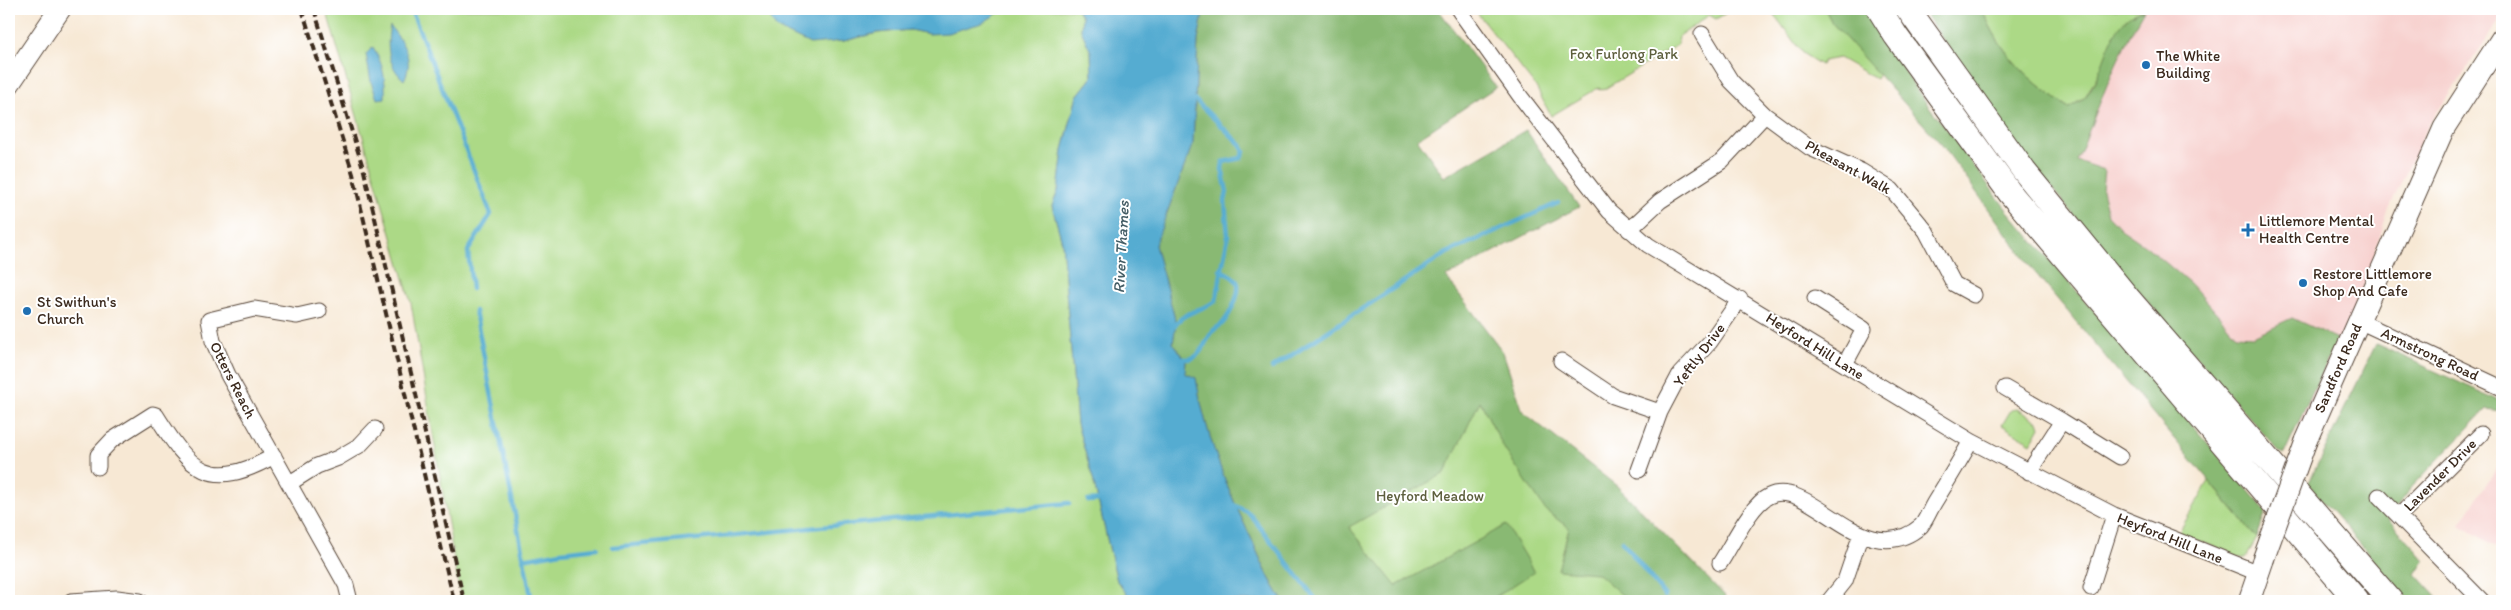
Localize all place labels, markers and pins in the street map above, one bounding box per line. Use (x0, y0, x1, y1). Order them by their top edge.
place label: The White Building (2156, 47, 2220, 82)
marker: The White Building (2140, 59, 2152, 71)
place label: Littlemore Mental Health Centre (2259, 212, 2374, 247)
marker: Littlemore Mental Health Centre (2241, 223, 2255, 237)
place label: Restore Littlemore Shop And Cafe (2313, 265, 2432, 300)
marker: Restore Littlemore Shop And Cafe (2297, 277, 2309, 289)
place label: St Swithun's Church (37, 293, 117, 328)
marker: St Swithun's Church (21, 305, 33, 317)

